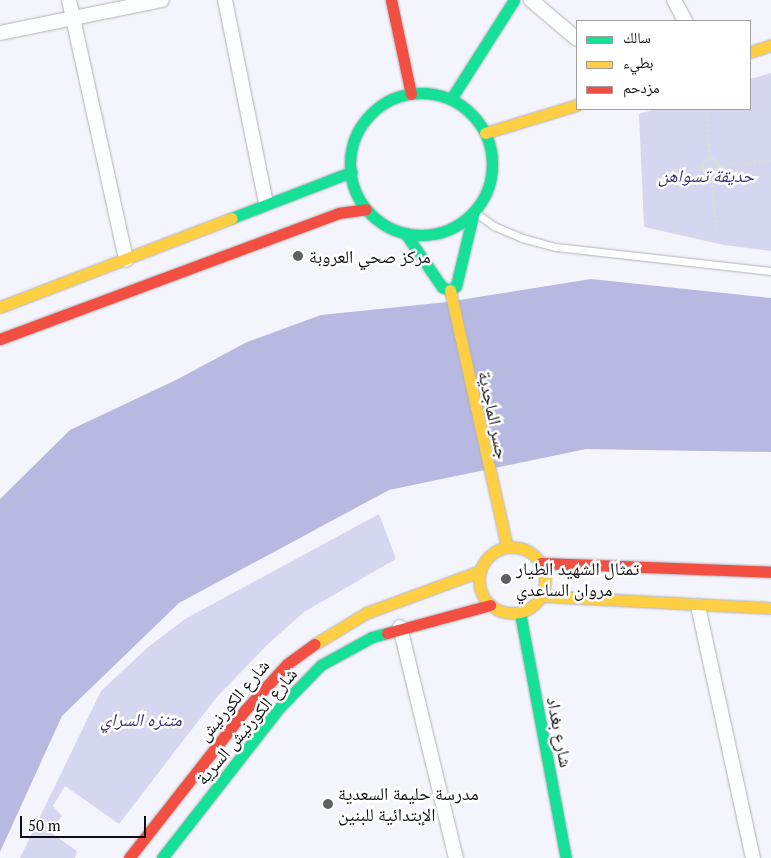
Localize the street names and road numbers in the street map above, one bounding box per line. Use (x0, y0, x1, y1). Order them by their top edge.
street label: جسر الماجدية (474, 369, 514, 461)
street label: شارع الكورنيش (193, 655, 273, 745)
street label: شارع الكورنيش السرية (191, 663, 301, 789)
street label: شارع بغداد (543, 695, 577, 769)

